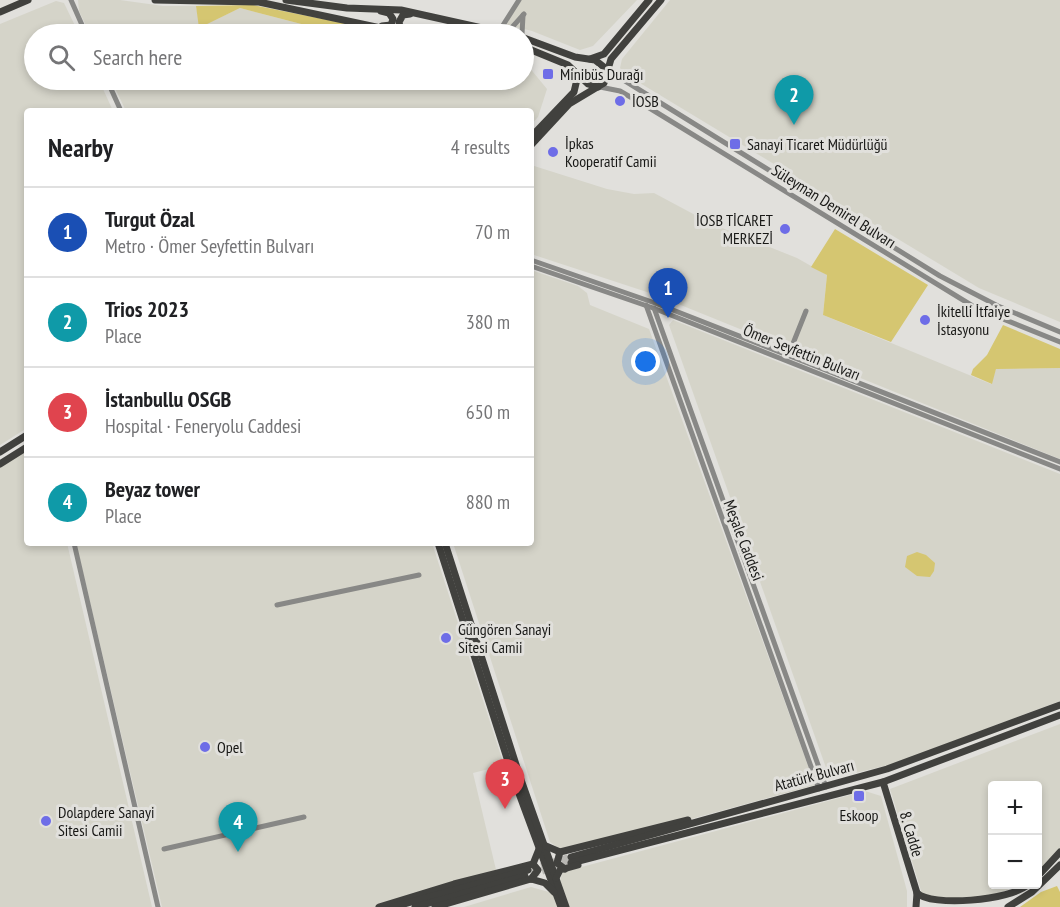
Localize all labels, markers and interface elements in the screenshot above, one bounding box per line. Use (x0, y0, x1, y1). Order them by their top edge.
search box (24, 24, 534, 90)
icon: search (45, 41, 78, 74)
text: Search here (93, 43, 182, 71)
place label: Minibüs Durağı (560, 64, 643, 84)
marker: Minibüs Durağı (541, 67, 555, 81)
pin: 2 (774, 76, 814, 125)
place label: İOSB (632, 91, 659, 111)
marker: İOSB (613, 94, 627, 108)
text: Nearby (48, 131, 113, 164)
place label: İpkas Kooperatif Camii (565, 133, 657, 171)
text: 4 results (451, 134, 510, 160)
place label: Sanayi Ticaret Müdürlüğü (747, 134, 888, 154)
marker: Sanayi Ticaret Müdürlüğü (728, 137, 742, 151)
marker: İpkas Kooperatif Camii (546, 145, 560, 159)
street label: Süleyman Demirel Bulvarı (768, 160, 900, 252)
text: Turgut Özal (105, 205, 195, 233)
place label: İOSB TİCARET MERKEZİ (696, 210, 773, 248)
text: 1 (63, 219, 72, 245)
text: 70 m (475, 219, 510, 245)
marker: İOSB TİCARET MERKEZİ (778, 222, 792, 236)
text: Metro · Ömer Seyfettin Bulvarı (105, 233, 314, 259)
pin: 1 (648, 268, 688, 318)
text: Trios 2023 (105, 295, 189, 323)
place label: İkitelli İtfaiye İstasyonu (937, 301, 1010, 339)
text: 2 (63, 309, 72, 335)
text: 380 m (466, 309, 510, 335)
marker: İkitelli İtfaiye İstasyonu (918, 313, 932, 327)
street label: Ömer Seyfettin Bulvarı (740, 319, 864, 385)
text: Place (105, 323, 142, 349)
your location (631, 347, 660, 376)
text: İstanbullu OSGB (105, 385, 231, 413)
text: 3 (63, 399, 72, 425)
text: 650 m (466, 399, 510, 425)
text: Hospital · Feneryolu Caddesi (105, 413, 301, 439)
text: Beyaz tower (105, 475, 200, 503)
text: 4 (63, 489, 72, 515)
text: 880 m (466, 489, 510, 515)
street label: Meşale Caddesi (719, 497, 769, 583)
text: Place (105, 503, 142, 529)
place label: Güngören Sanayi Sitesi Camii (458, 619, 551, 657)
marker: Güngören Sanayi Sitesi Camii (439, 631, 453, 645)
place label: Opel (217, 737, 243, 757)
marker: Opel (198, 740, 212, 754)
street label: Atatürk Bulvarı (772, 755, 856, 795)
pin: 3 (486, 760, 524, 809)
map controls (988, 781, 1042, 889)
button: + (988, 781, 1042, 835)
marker: Eskoop (852, 789, 866, 803)
place label: Dolapdere Sanayi Sitesi Camii (58, 802, 154, 840)
pin: 4 (218, 802, 258, 852)
place label: Eskoop (839, 805, 879, 825)
street label: 8. Cadde (896, 809, 928, 859)
marker: Dolapdere Sanayi Sitesi Camii (39, 814, 53, 828)
button: − (988, 835, 1042, 889)

